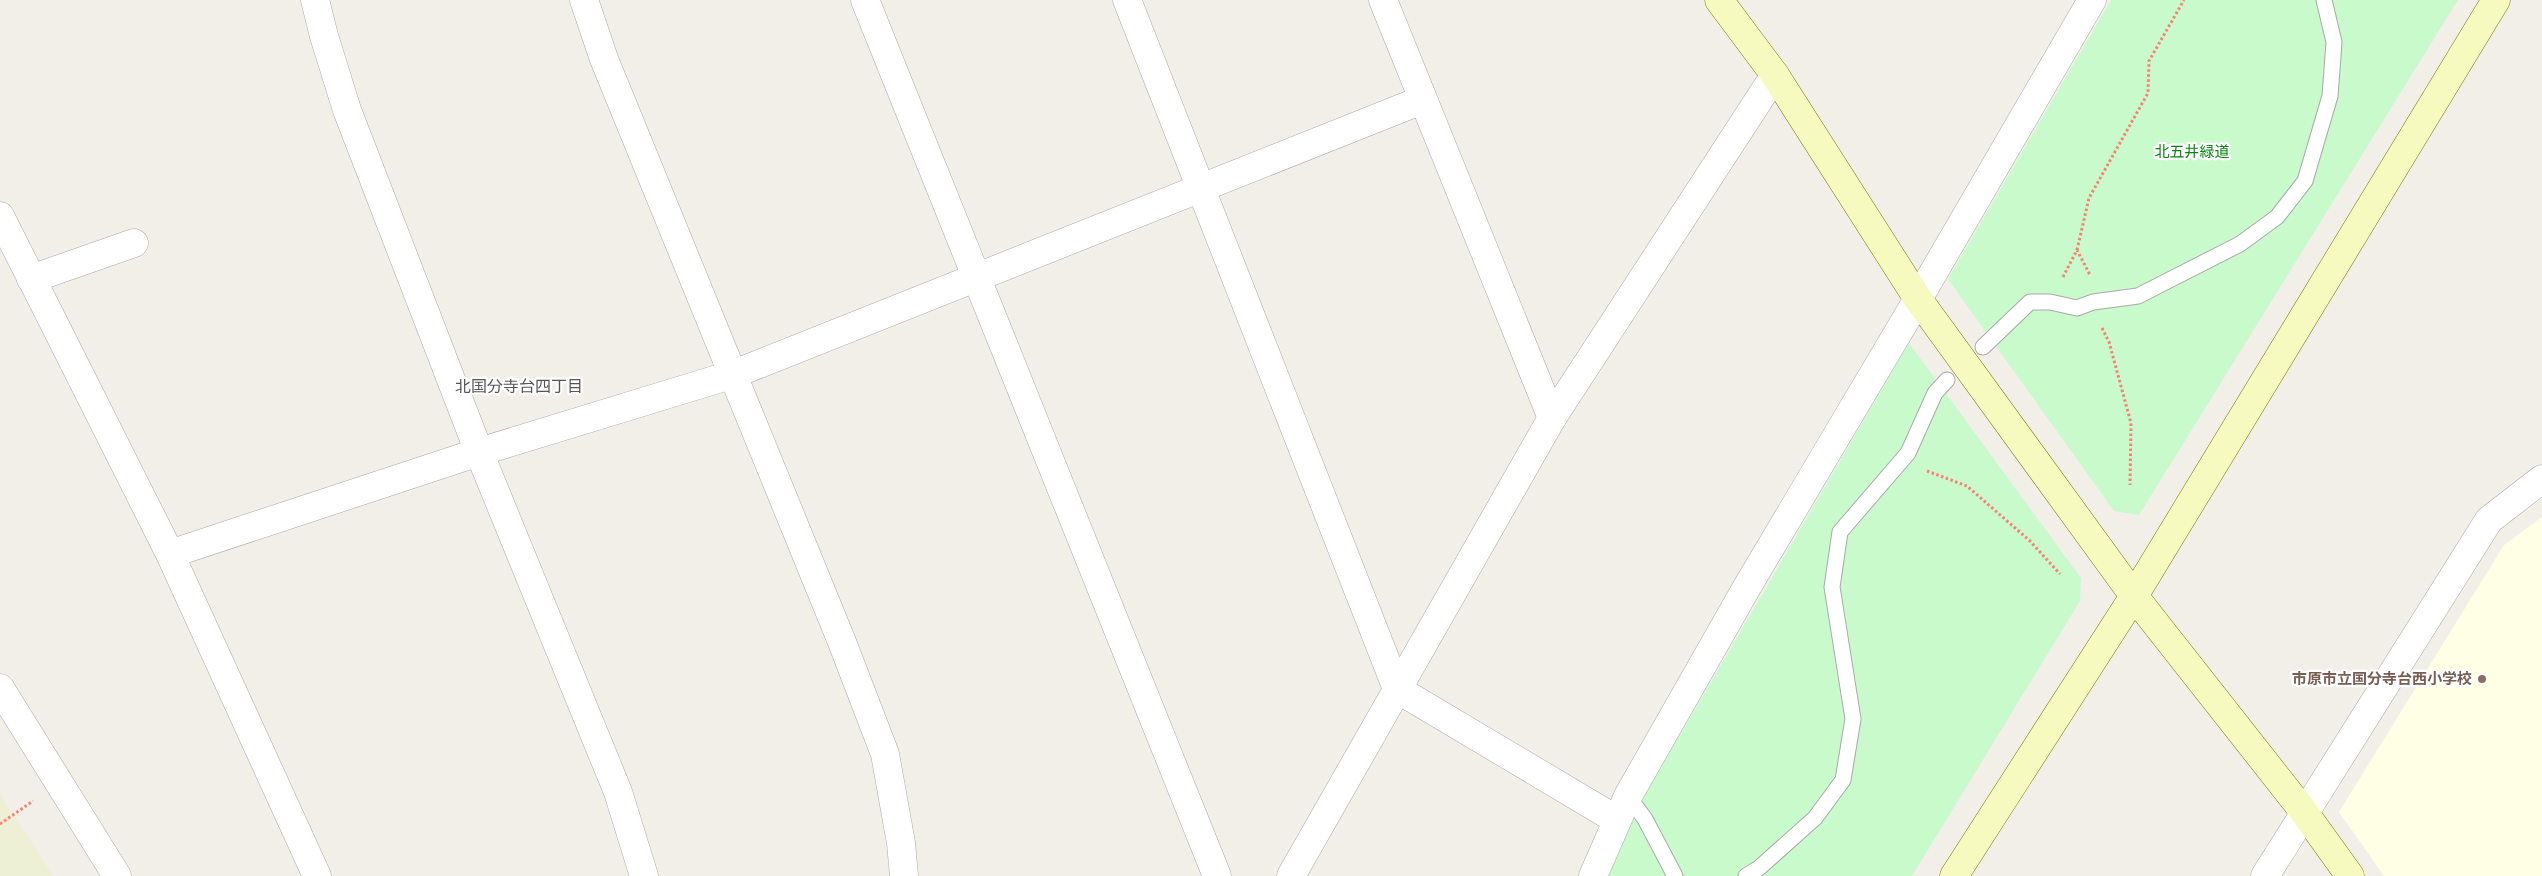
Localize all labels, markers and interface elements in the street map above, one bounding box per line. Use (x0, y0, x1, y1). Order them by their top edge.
park label: 北五井緑道 (2154, 143, 2230, 161)
district label: 北国分寺台四丁目 (455, 377, 583, 397)
place label: 市原市立国分寺台西小学校 (2292, 670, 2472, 688)
marker: 市原市立国分寺台西小学校 (2476, 673, 2488, 685)

